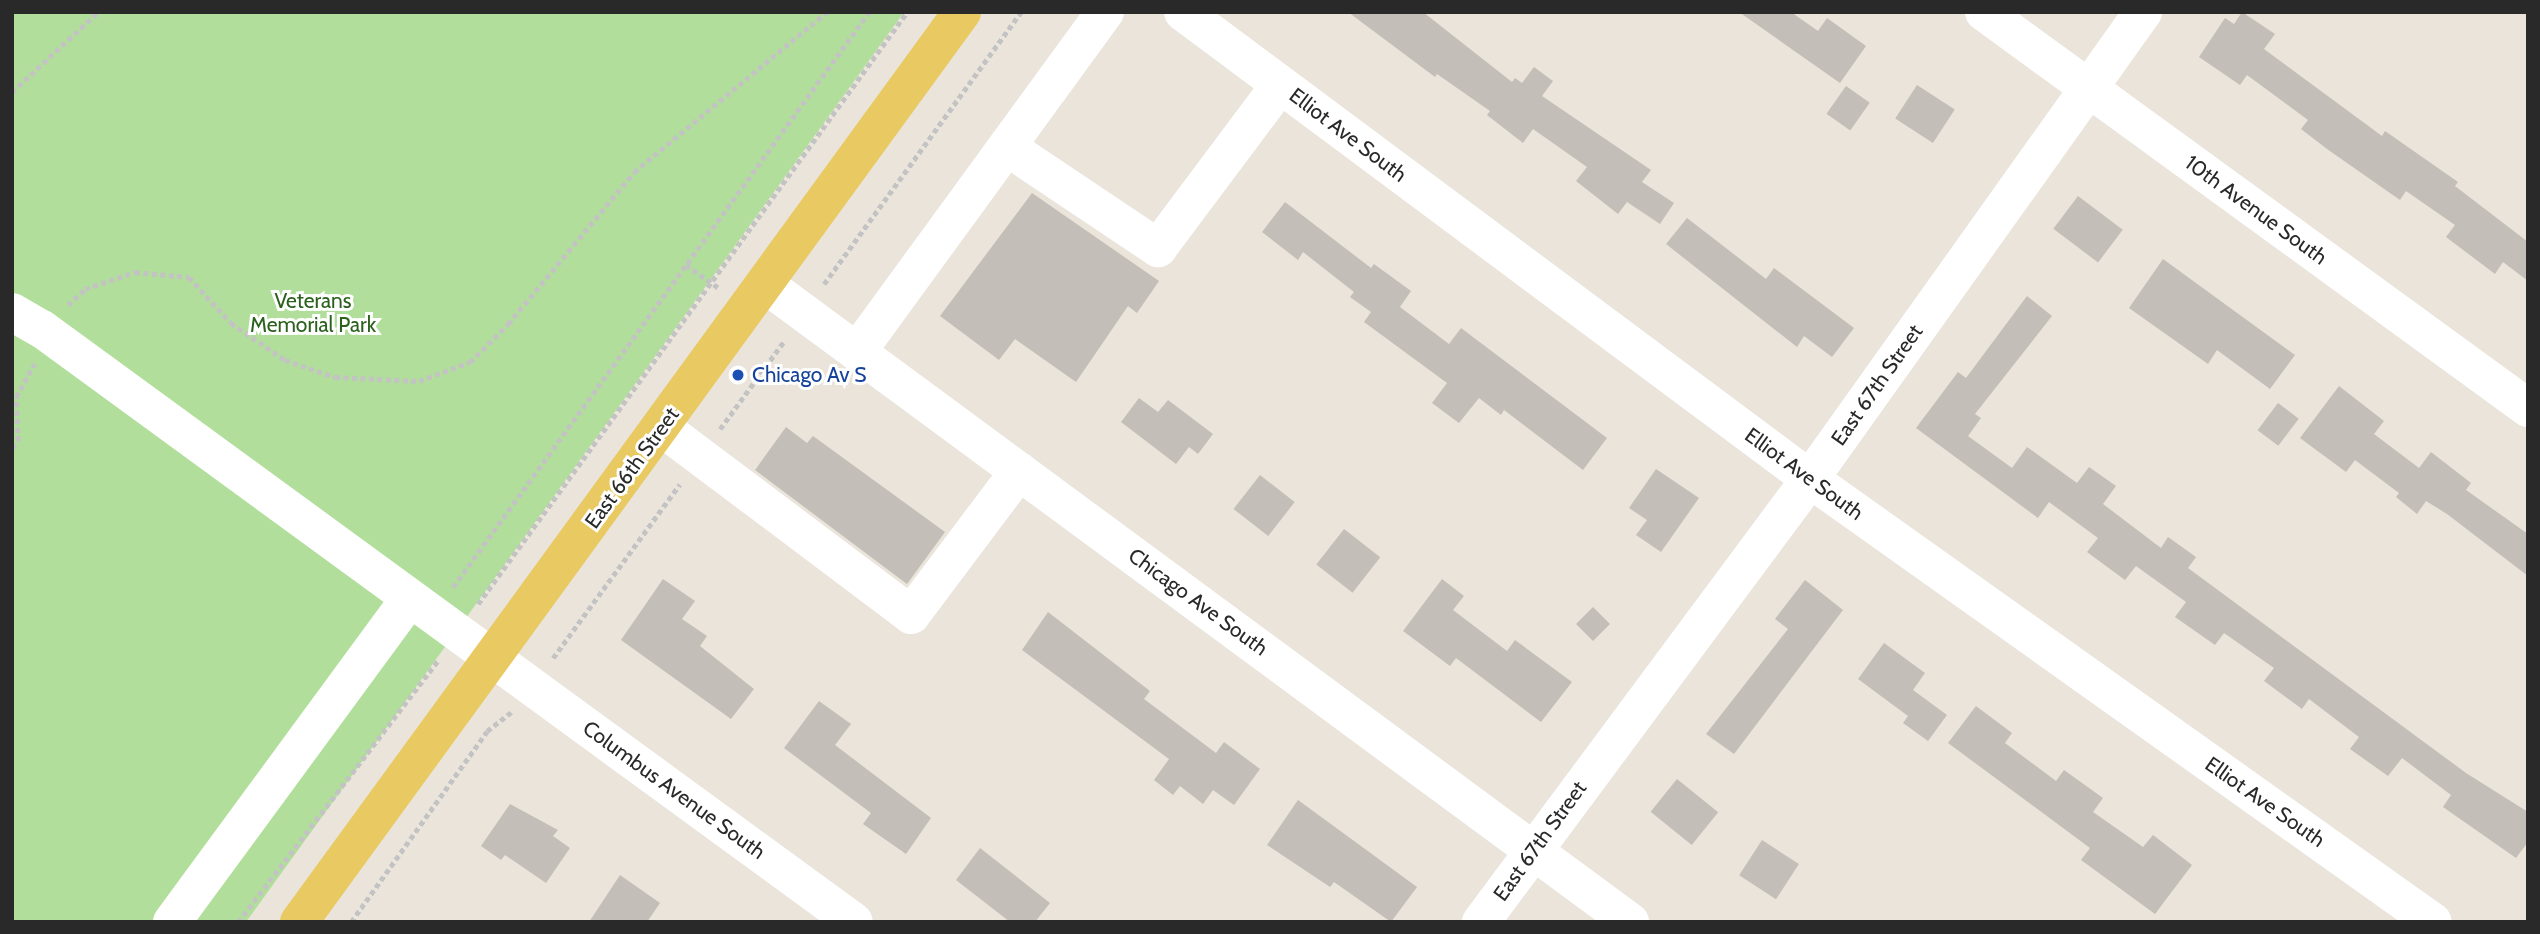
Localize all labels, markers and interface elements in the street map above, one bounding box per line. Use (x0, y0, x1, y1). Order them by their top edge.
street label: Elliot Ave South (1284, 83, 1412, 187)
street label: 10th Avenue South (2180, 150, 2332, 270)
park label: Veterans Memorial Park (250, 288, 376, 338)
street label: East 67th Street (1826, 320, 1928, 450)
place label: Chicago Av S (752, 362, 867, 388)
marker: Chicago Av S (730, 367, 746, 383)
street label: East 66th Street (580, 403, 684, 533)
street label: Elliot Ave South (1740, 423, 1868, 525)
street label: Chicago Ave South (1123, 543, 1273, 661)
street label: Columbus Avenue South (578, 715, 770, 865)
street label: Elliot Ave South (2200, 751, 2330, 853)
street label: East 67th Street (1488, 776, 1592, 906)

